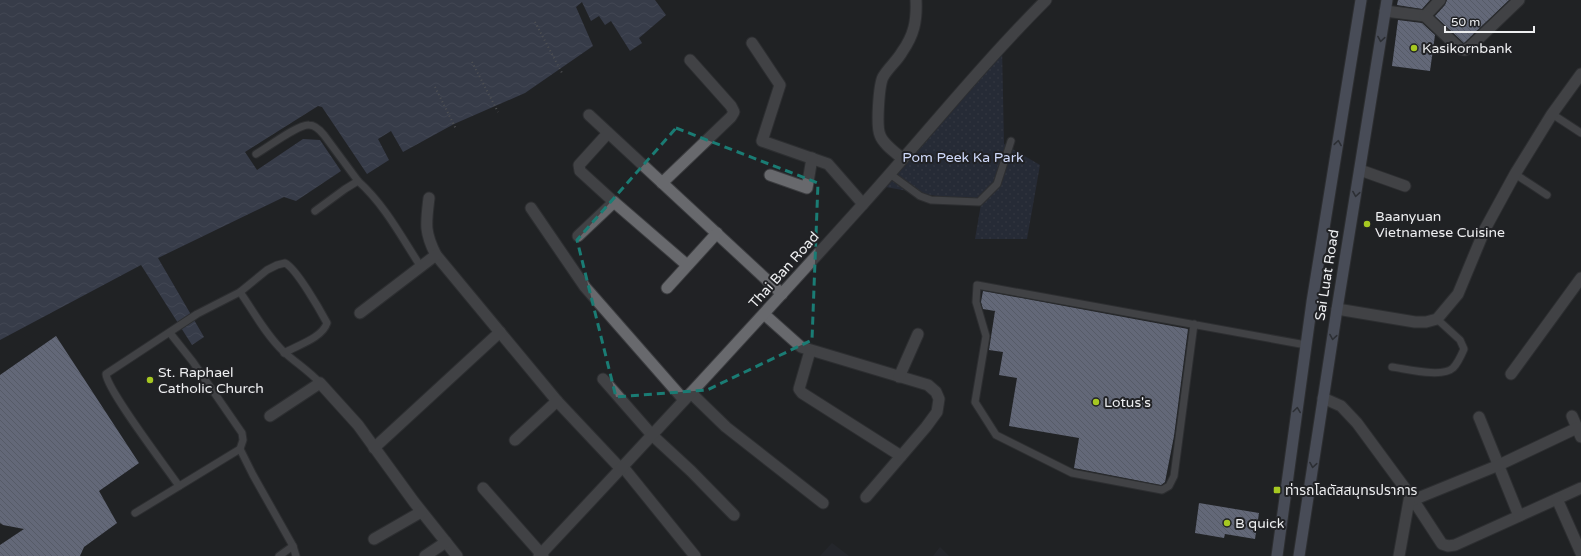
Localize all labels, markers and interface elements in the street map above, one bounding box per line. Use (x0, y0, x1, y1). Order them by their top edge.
scale bar (1445, 8, 1534, 34)
text: 50 m (1451, 15, 1480, 29)
one-way arrow (1377, 35, 1386, 42)
place label: Kasikornbank (1422, 40, 1513, 57)
marker: Kasikornbank (1409, 43, 1419, 53)
one-way arrow (1333, 140, 1342, 146)
park label: Pom Peek Ka Park (902, 149, 1024, 166)
one-way arrow (1352, 191, 1360, 198)
place label: Baanyuan Vietnamese Cuisine (1375, 208, 1505, 241)
marker: Baanyuan Vietnamese Cuisine (1362, 219, 1372, 229)
street label: Thai Ban Road (745, 228, 823, 312)
street label: Sai Luat Road (1311, 228, 1343, 322)
one-way arrow (1329, 334, 1338, 340)
place label: St. Raphael Catholic Church (158, 364, 264, 397)
marker: St. Raphael Catholic Church (145, 375, 155, 385)
place label: Lotus's (1104, 394, 1151, 411)
marker: Lotus's (1091, 397, 1101, 407)
one-way arrow (1292, 407, 1301, 413)
one-way arrow (1309, 462, 1318, 468)
place label: ท่ารถโลตัสสมุทรปราการ (1285, 482, 1418, 499)
marker: ท่ารถโลตัสสมุทรปราการ (1272, 485, 1282, 495)
place label: B quick (1235, 515, 1285, 532)
marker: B quick (1222, 518, 1232, 528)

